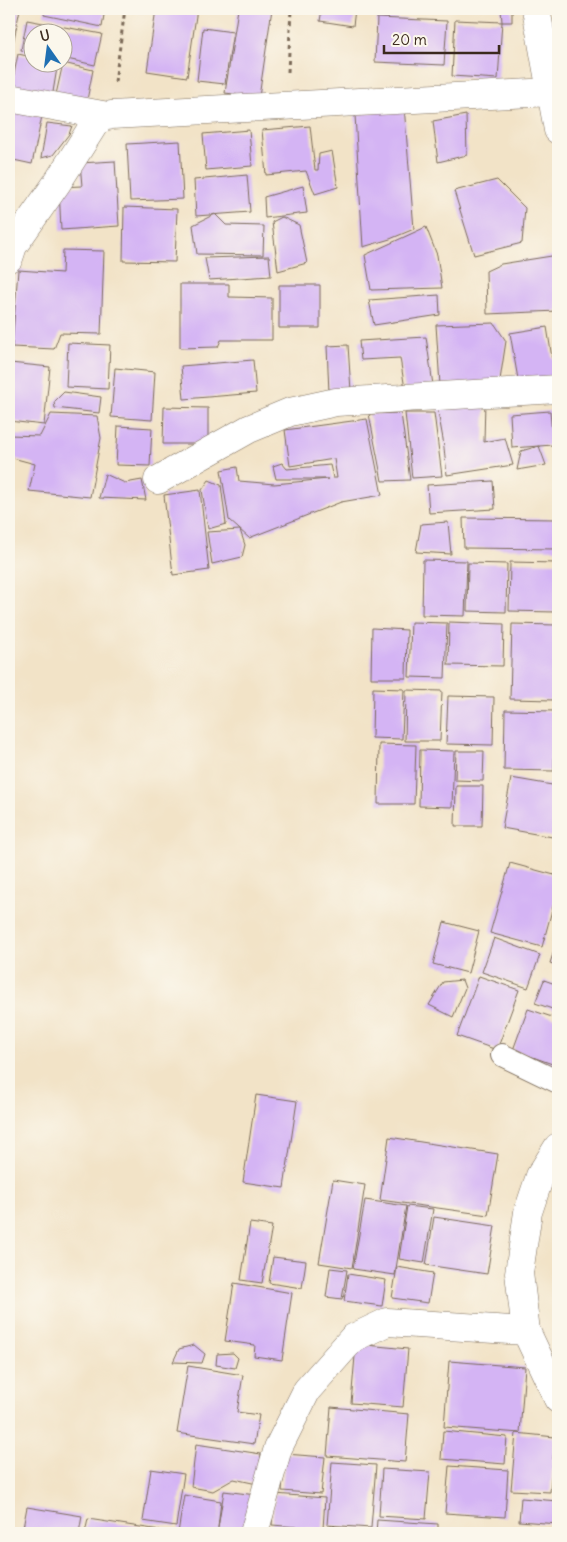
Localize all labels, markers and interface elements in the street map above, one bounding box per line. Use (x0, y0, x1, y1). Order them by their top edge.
north arrow (22, 22, 72, 72)
scale bar (384, 22, 500, 54)
text: U (38, 25, 52, 45)
text: 20 m (392, 30, 427, 49)

